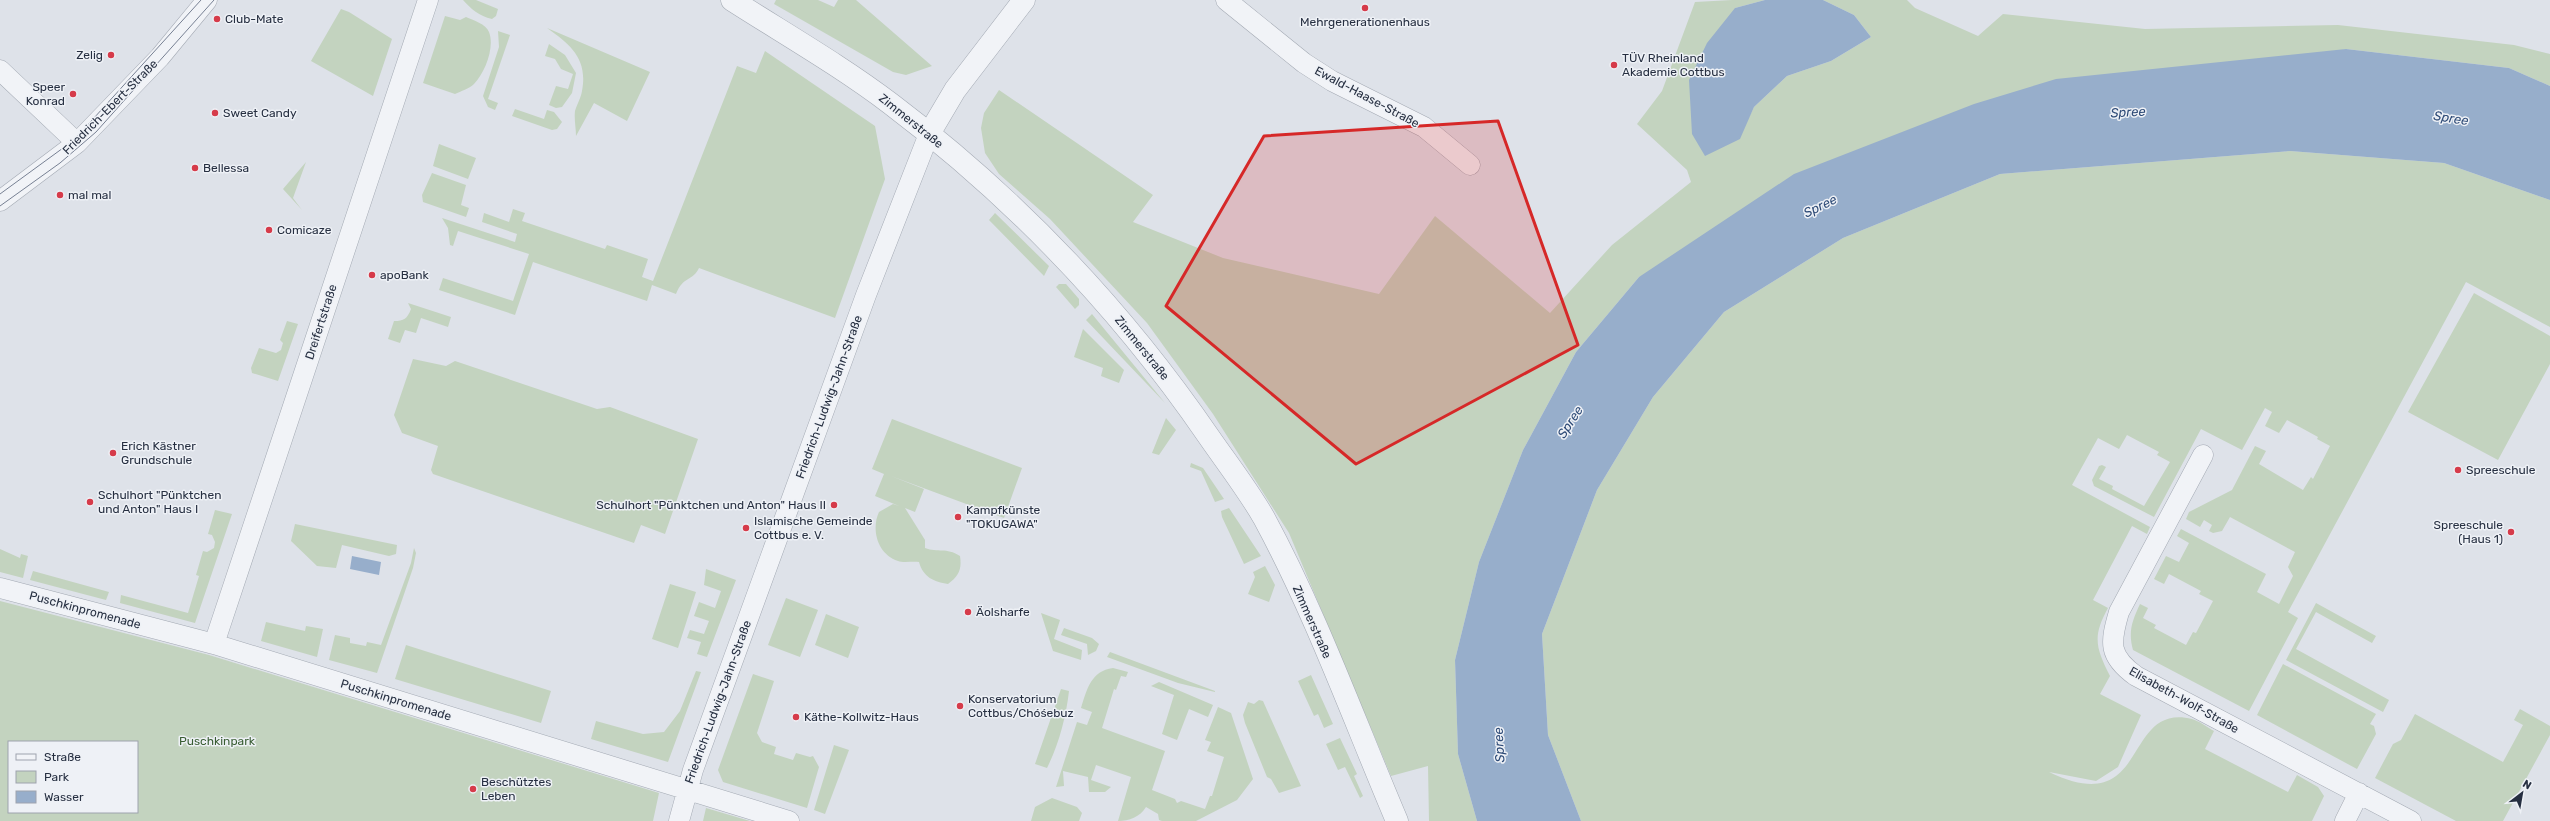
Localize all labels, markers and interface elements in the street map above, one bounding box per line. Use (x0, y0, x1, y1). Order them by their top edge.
marker: Mehrgenerationenhaus (1360, 3, 1370, 13)
place label: Club-Mate (225, 12, 284, 26)
marker: Club-Mate (212, 14, 222, 24)
place label: Mehrgenerationenhaus (1300, 15, 1430, 29)
place label: Zelig (76, 48, 103, 62)
marker: Zelig (106, 50, 116, 60)
place label: TÜV Rheinland Akademie Cottbus (1622, 51, 1725, 79)
street label: Friedrich-Ebert-Straße (60, 57, 160, 157)
marker: TÜV Rheinland Akademie Cottbus (1609, 60, 1619, 70)
street label: Ewald-Haase-Straße (1312, 64, 1422, 131)
place label: Speer Konrad (26, 80, 65, 108)
marker: Speer Konrad (68, 89, 78, 99)
street label: Zimmerstraße (876, 91, 946, 151)
water label: Spree (2110, 104, 2146, 120)
place label: Sweet Candy (223, 106, 297, 120)
marker: Sweet Candy (210, 108, 220, 118)
water label: Spree (2432, 108, 2470, 128)
place label: Bellessa (203, 161, 249, 175)
marker: Bellessa (190, 163, 200, 173)
place label: mal mal (68, 188, 111, 202)
marker: mal mal (55, 190, 65, 200)
water label: Spree (1801, 192, 1839, 220)
place label: Comicaze (277, 223, 332, 237)
marker: Comicaze (264, 225, 274, 235)
place label: apoBank (380, 268, 430, 282)
marker: apoBank (367, 270, 377, 280)
street label: Dreifertstraße (302, 282, 340, 361)
street label: Friedrich-Ludwig-Jahn-Straße (793, 313, 865, 481)
street label: Zimmerstraße (1112, 313, 1172, 383)
water label: Spree (1554, 403, 1586, 441)
place label: Erich Kästner Grundschule (121, 439, 196, 467)
marker: Erich Kästner Grundschule (108, 448, 118, 458)
place label: Spreeschule (2466, 463, 2536, 477)
marker: Spreeschule (2453, 465, 2463, 475)
place label: Schulhort "Pünktchen und Anton" Haus I (98, 488, 221, 516)
marker: Schulhort "Pünktchen und Anton" Haus I (85, 497, 95, 507)
place label: Schulhort "Pünktchen und Anton" Haus II (596, 498, 826, 512)
marker: Schulhort "Pünktchen und Anton" Haus II (829, 500, 839, 510)
place label: Kampfkünste "TOKUGAWA" (966, 503, 1041, 531)
marker: Kampfkünste "TOKUGAWA" (953, 512, 963, 522)
place label: Islamische Gemeinde Cottbus e. V. (754, 514, 873, 542)
place label: Spreeschule (Haus 1) (2434, 518, 2503, 546)
marker: Islamische Gemeinde Cottbus e. V. (741, 523, 751, 533)
marker: Spreeschule (Haus 1) (2506, 527, 2516, 537)
street label: Zimmerstraße (1290, 583, 1334, 661)
street label: Puschkinpromenade (28, 588, 143, 632)
place label: Äolsharfe (976, 605, 1030, 619)
marker: Äolsharfe (963, 607, 973, 617)
street label: Friedrich-Ludwig-Jahn-Straße (682, 618, 754, 786)
street label: Elisabeth-Wolf-Straße (2127, 664, 2242, 736)
street label: Puschkinpromenade (339, 676, 453, 724)
place label: Konservatorium Cottbus/Chóśebuz (968, 692, 1074, 720)
marker: Konservatorium Cottbus/Chóśebuz (955, 701, 965, 711)
place label: Käthe-Kollwitz-Haus (804, 710, 919, 724)
marker: Käthe-Kollwitz-Haus (791, 712, 801, 722)
water label: Spree (1491, 727, 1507, 763)
park label: Puschkinpark (179, 734, 256, 748)
legend (8, 741, 138, 813)
text: Straße (44, 750, 81, 764)
text: Park (44, 770, 70, 784)
north arrow (2502, 773, 2542, 813)
place label: Beschütztes Leben (481, 775, 551, 803)
text: N (2520, 777, 2534, 793)
marker: Beschütztes Leben (468, 784, 478, 794)
text: Wasser (44, 790, 84, 804)

